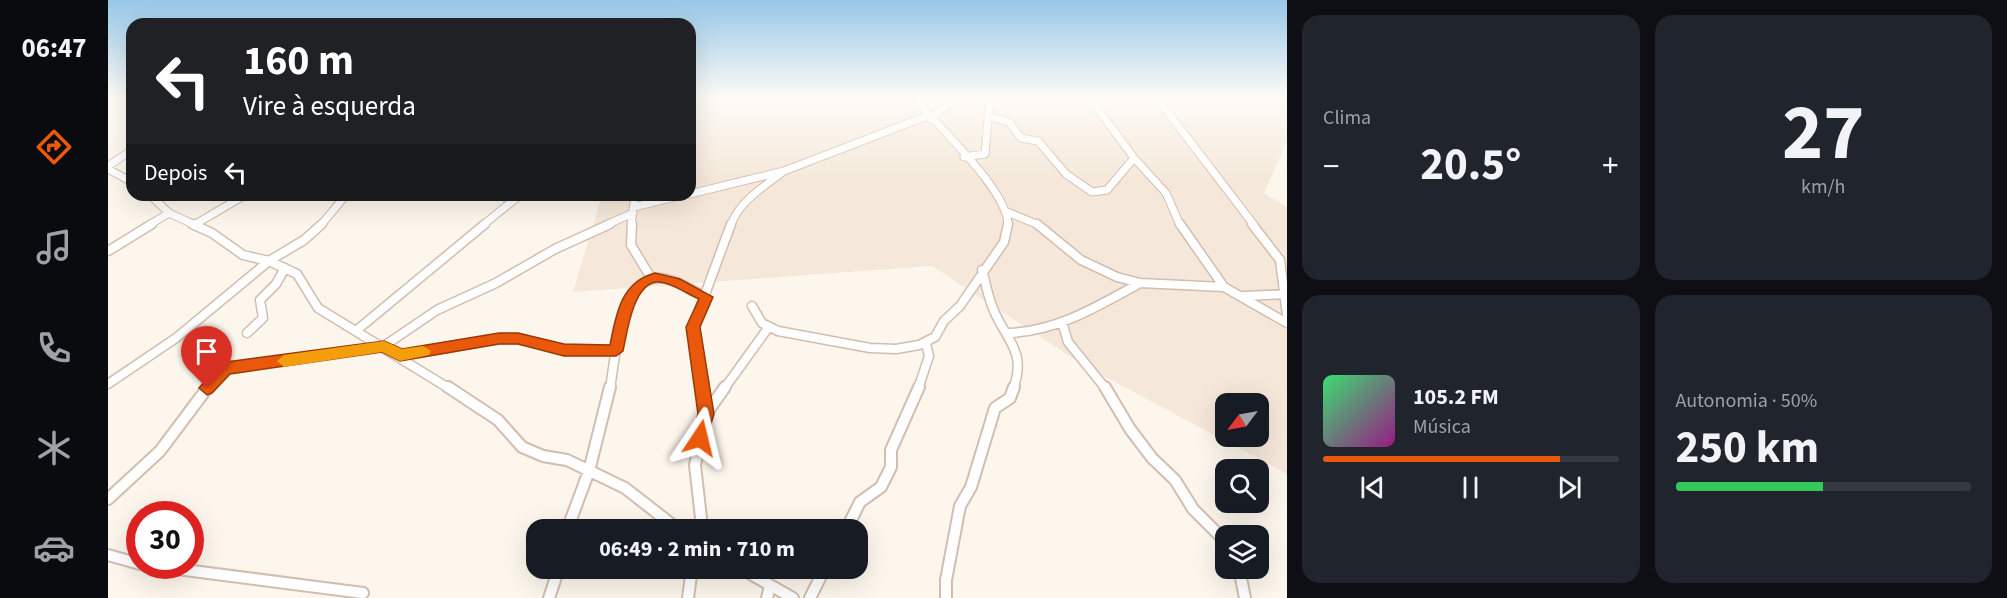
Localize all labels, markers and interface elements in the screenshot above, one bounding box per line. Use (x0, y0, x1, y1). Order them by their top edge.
text: 06:47 (21, 29, 87, 68)
text: 160 m (243, 31, 354, 91)
icon: left (144, 42, 222, 120)
text: 27 (1782, 78, 1864, 189)
text: Vire à esquerda (243, 87, 416, 126)
text: Clima (1323, 104, 1371, 132)
icon: directions (33, 126, 75, 168)
text: 20.5° (1420, 133, 1521, 197)
text: − (1323, 143, 1339, 190)
text: + (1602, 143, 1619, 190)
icon: left (219, 156, 252, 189)
text: Depois (144, 157, 207, 189)
text: km/h (1801, 173, 1845, 201)
icon: music (33, 226, 75, 268)
pin (181, 326, 232, 388)
icon: phone (33, 327, 75, 369)
icon: arrive (190, 335, 223, 368)
text: 105.2 FM (1413, 381, 1499, 413)
text: Autonomia · 50% (1676, 387, 1817, 415)
north arrow (1215, 393, 1269, 447)
map controls (1215, 393, 1269, 579)
position arrow (668, 406, 732, 470)
text: Música (1413, 413, 1471, 441)
text: 250 km (1676, 416, 1819, 480)
icon: climate (33, 427, 75, 469)
button: search (1215, 459, 1269, 513)
icon: previous (1356, 471, 1389, 504)
icon: pause (1454, 471, 1487, 504)
icon: next (1553, 471, 1586, 504)
speed limit sign: 30 (126, 501, 204, 579)
button: layers (1215, 525, 1269, 579)
icon: car (33, 527, 75, 569)
text: 06:49 · 2 min · 710 m (599, 533, 795, 565)

